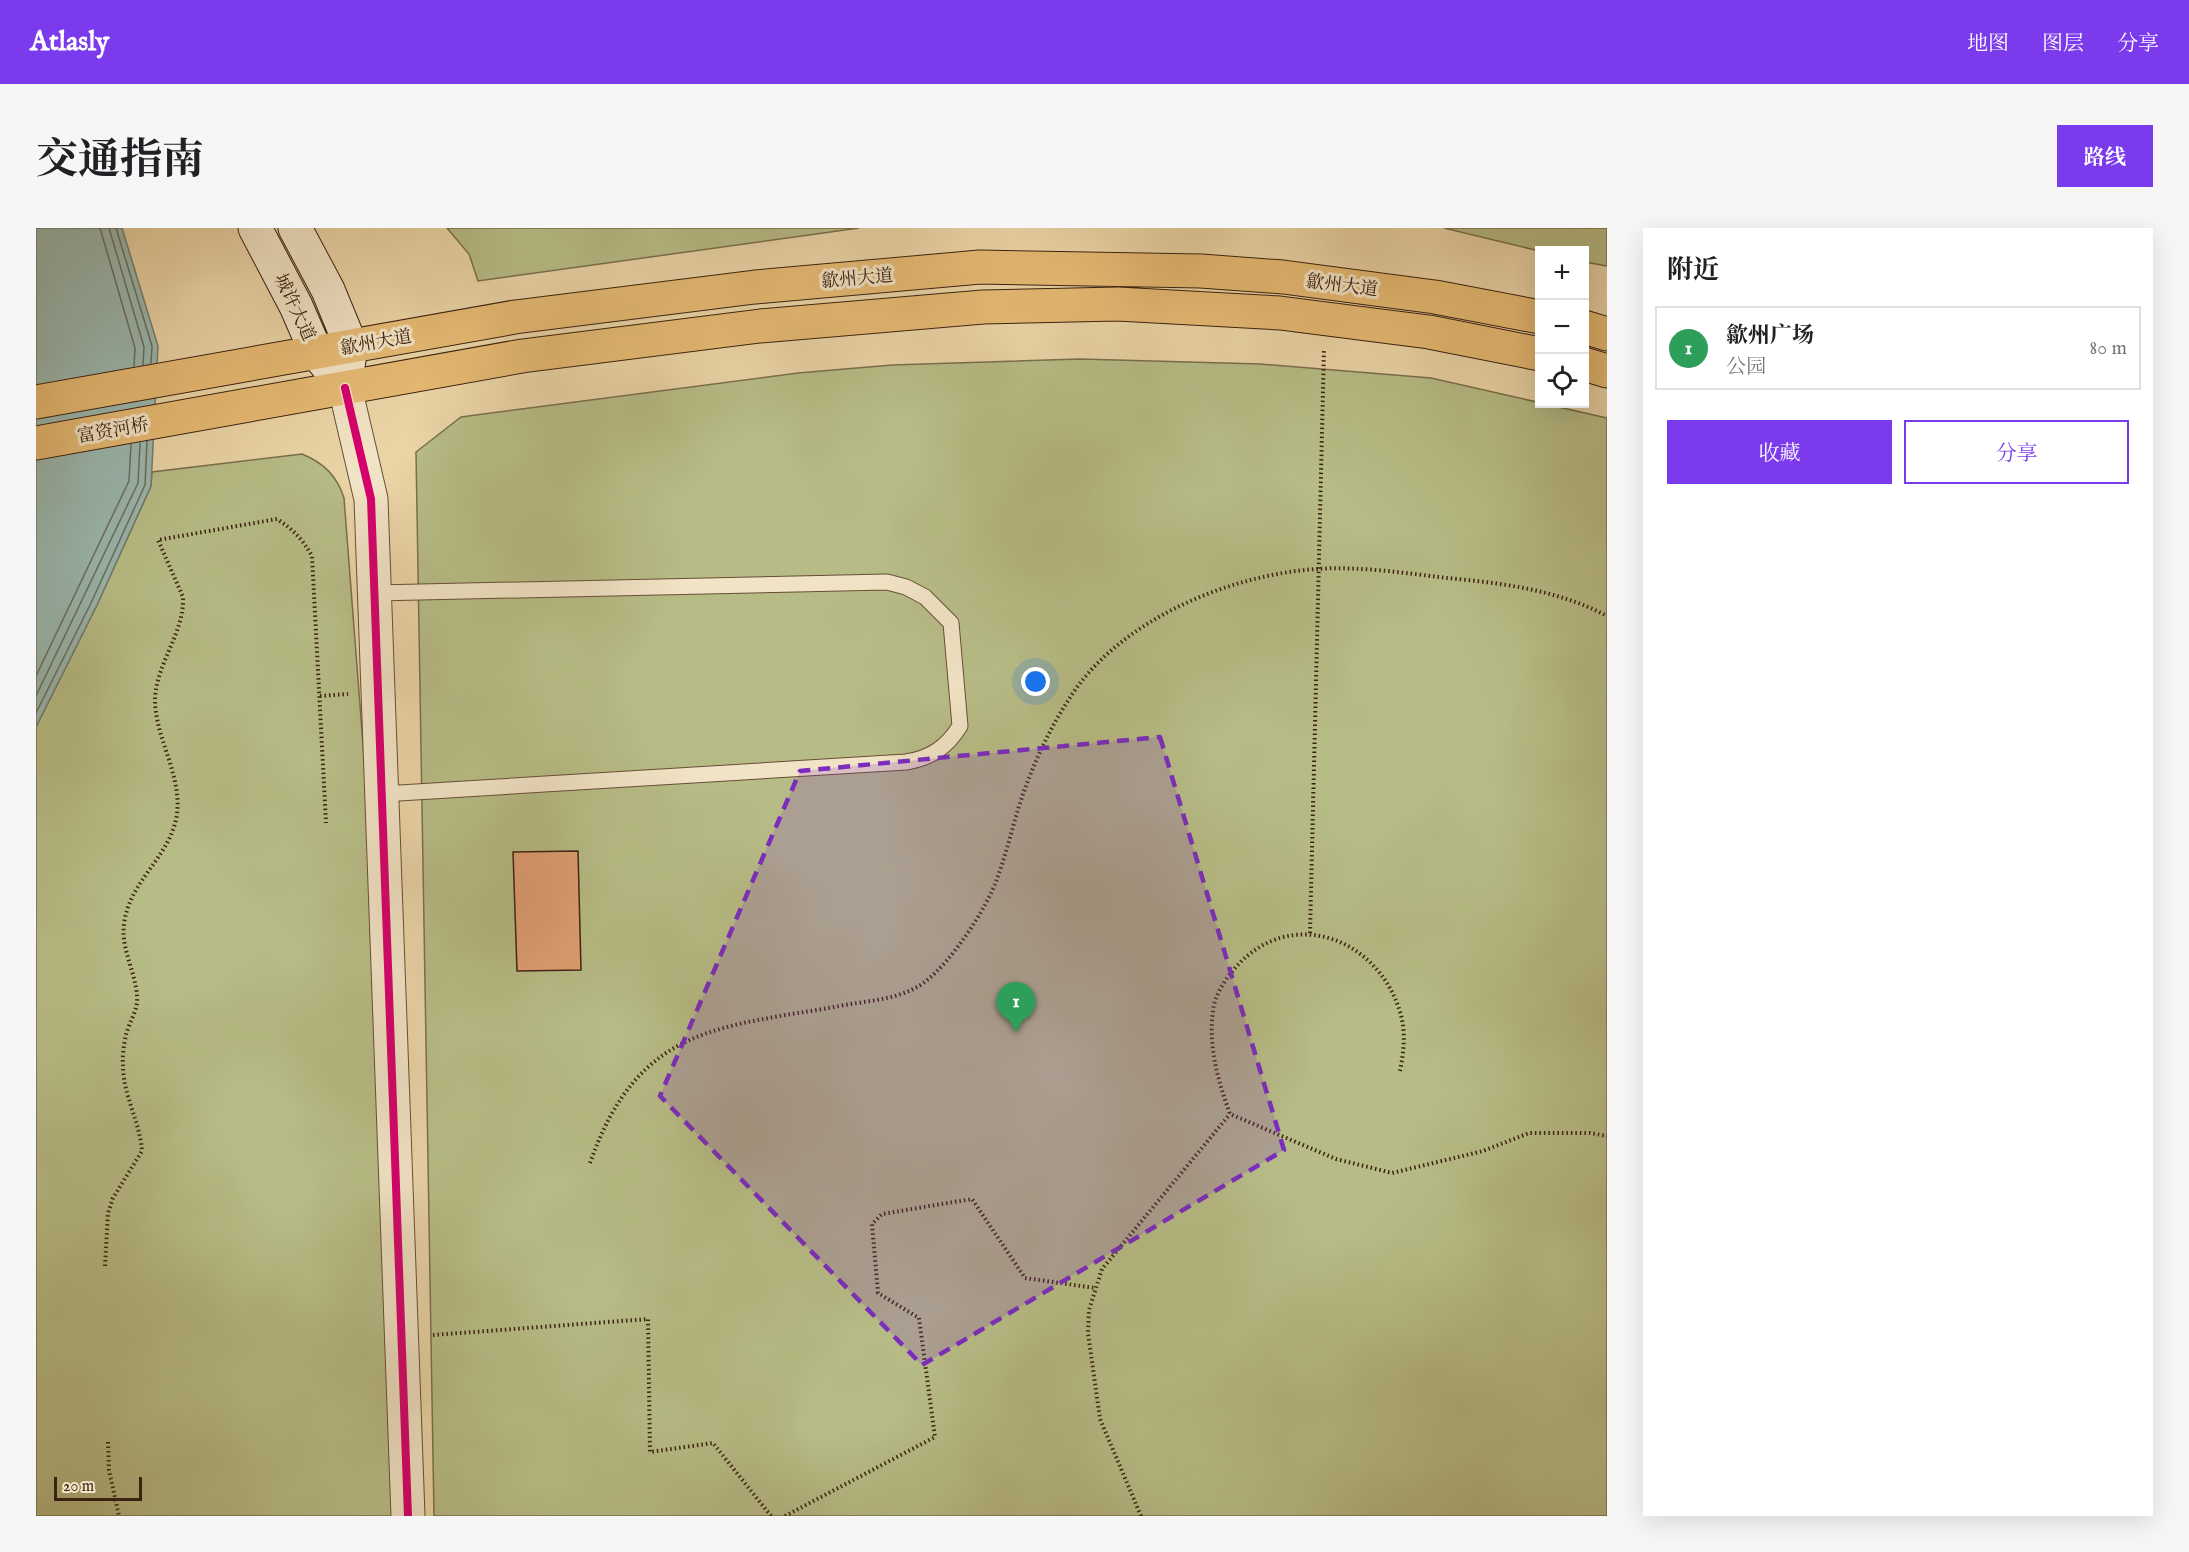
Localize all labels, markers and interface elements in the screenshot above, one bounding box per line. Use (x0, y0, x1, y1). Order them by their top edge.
text: Atlasly (30, 25, 109, 60)
text: 地图 (1967, 31, 2009, 58)
text: 图层 (2042, 31, 2084, 58)
text: 分享 (2117, 31, 2159, 58)
button: 路线 (2057, 125, 2153, 187)
text: 交通指南 (36, 135, 204, 188)
map controls (1535, 246, 1589, 408)
button: + (1535, 246, 1589, 300)
text: 附近 (1667, 254, 1719, 287)
street label: 歙州大道 (820, 265, 894, 294)
street label: 城许大道 (268, 270, 319, 345)
street label: 歙州大道 (1305, 271, 1379, 302)
button: − (1535, 300, 1589, 354)
text: 歙州广场 (1726, 322, 1814, 350)
street label: 歙州大道 (339, 326, 414, 361)
text: 1 (1685, 336, 1692, 361)
text: 80 m (2090, 336, 2127, 361)
button: locate (1535, 354, 1589, 408)
text: 公园 (1726, 355, 1766, 380)
street label: 富资河桥 (76, 414, 151, 449)
button: 收藏 (1667, 420, 1892, 484)
button: 分享 (1904, 420, 2129, 484)
your location (1021, 667, 1050, 696)
pin: 1 (996, 982, 1036, 1032)
scale bar (54, 1474, 142, 1502)
text: 20 m (63, 1477, 94, 1497)

